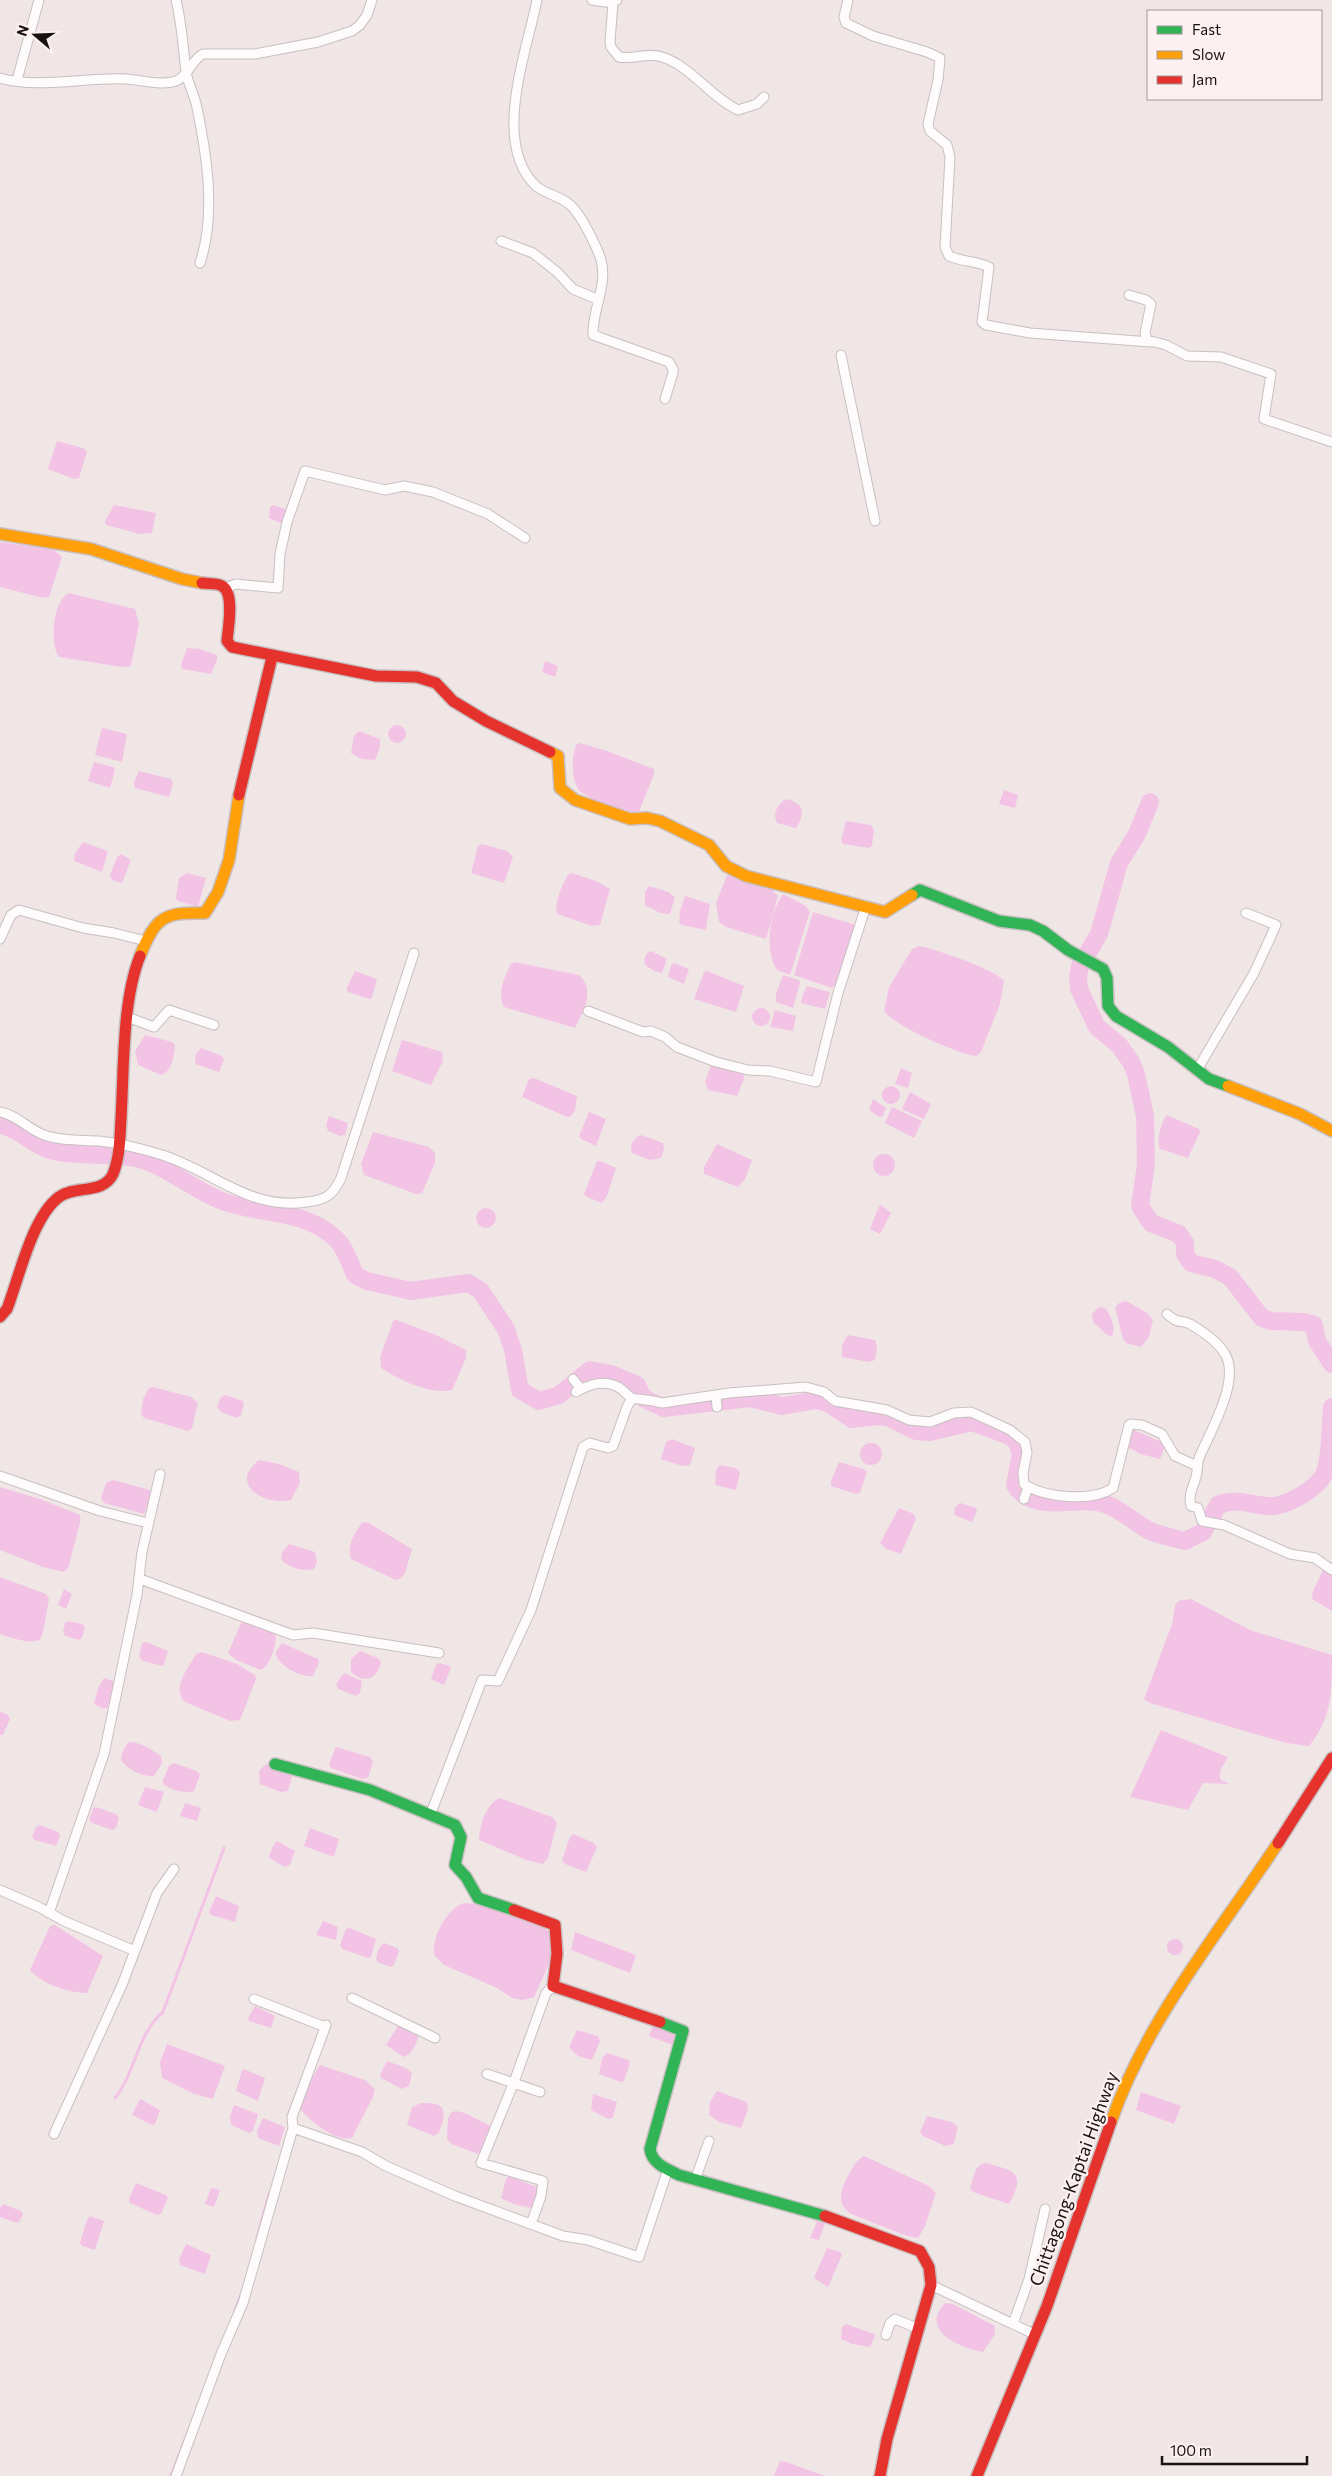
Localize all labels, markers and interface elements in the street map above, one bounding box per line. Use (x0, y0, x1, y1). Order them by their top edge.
north arrow (10, 10, 60, 60)
legend (1147, 10, 1322, 100)
text: Fast (1192, 20, 1221, 38)
text: N (12, 23, 32, 38)
text: Slow (1192, 45, 1225, 63)
text: Jam (1192, 70, 1217, 88)
street label: Chittagong-Kaptai Highway (1024, 2068, 1122, 2289)
scale bar (1162, 2434, 1307, 2466)
text: 100 m (1170, 2441, 1212, 2459)

